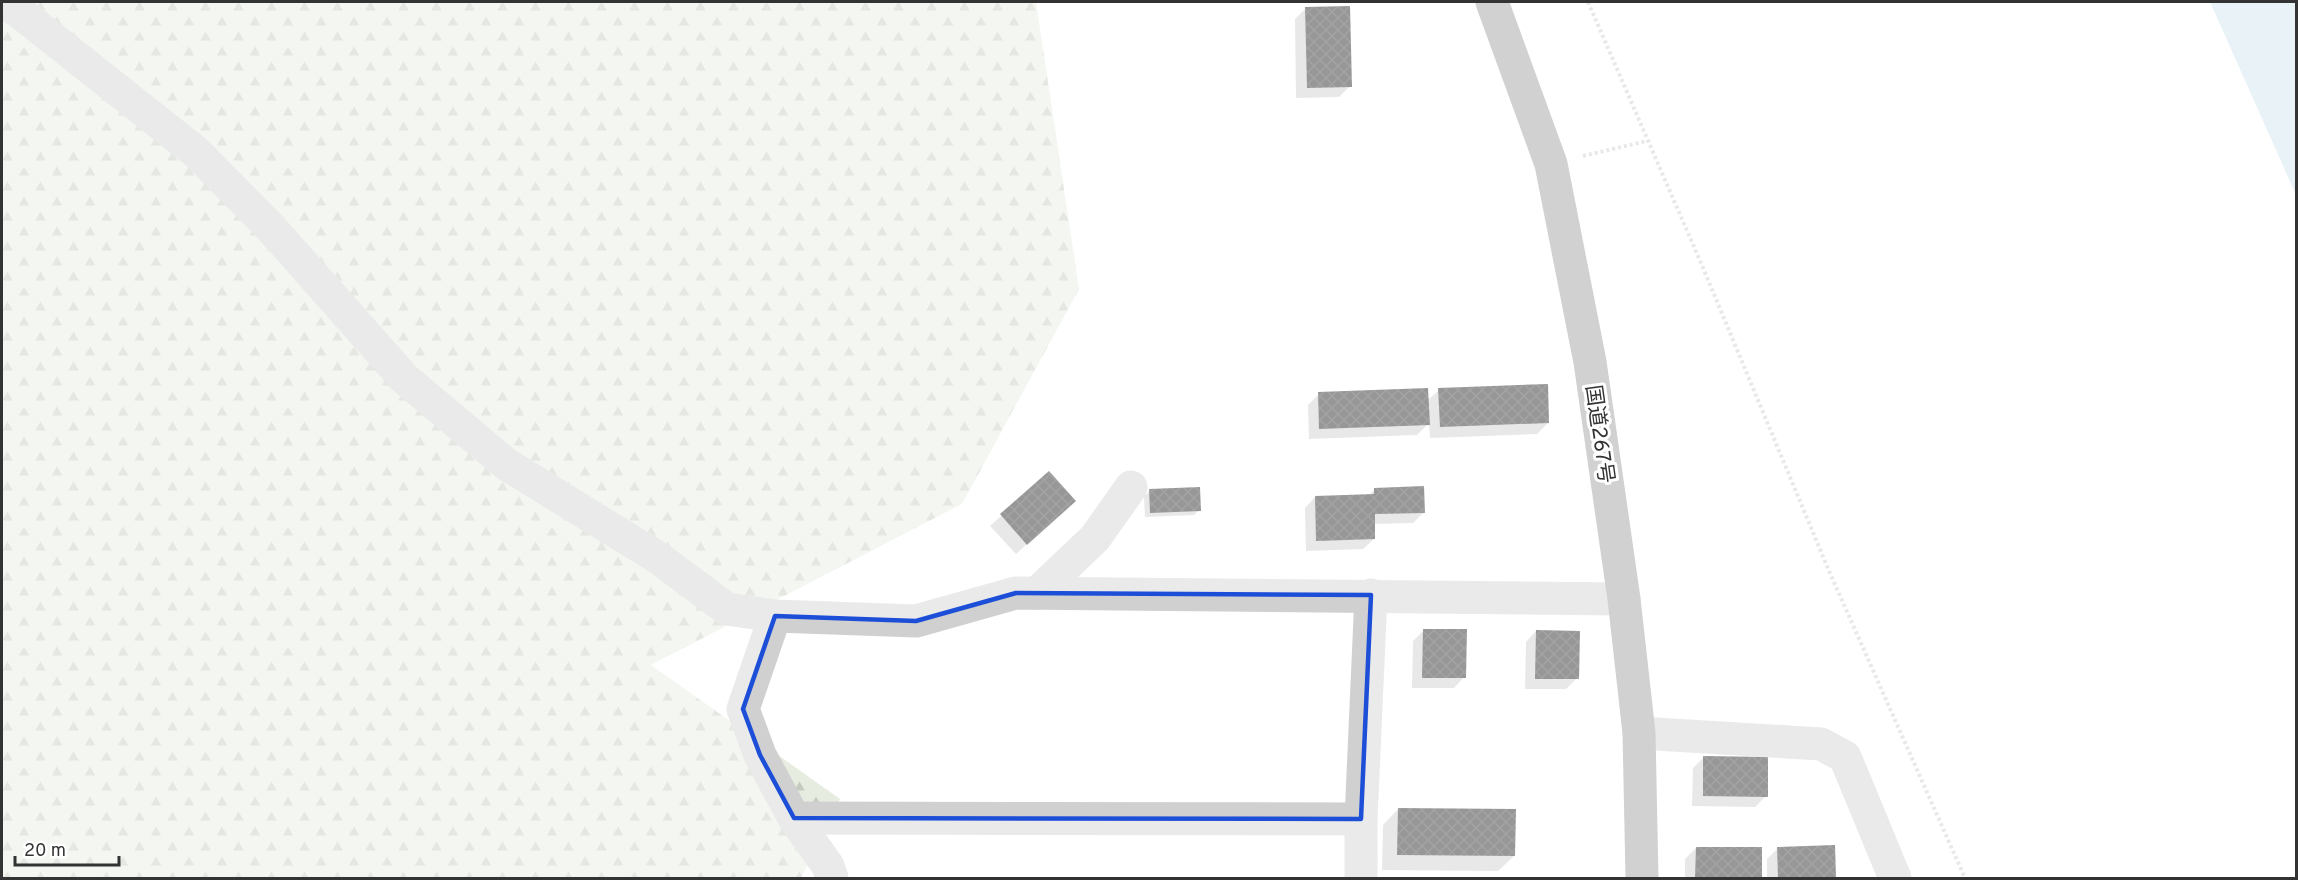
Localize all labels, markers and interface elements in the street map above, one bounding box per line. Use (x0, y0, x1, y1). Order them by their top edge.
street label: 国道267号 (1578, 383, 1619, 485)
scale bar (15, 829, 118, 867)
text: 20 m (24, 840, 66, 863)

